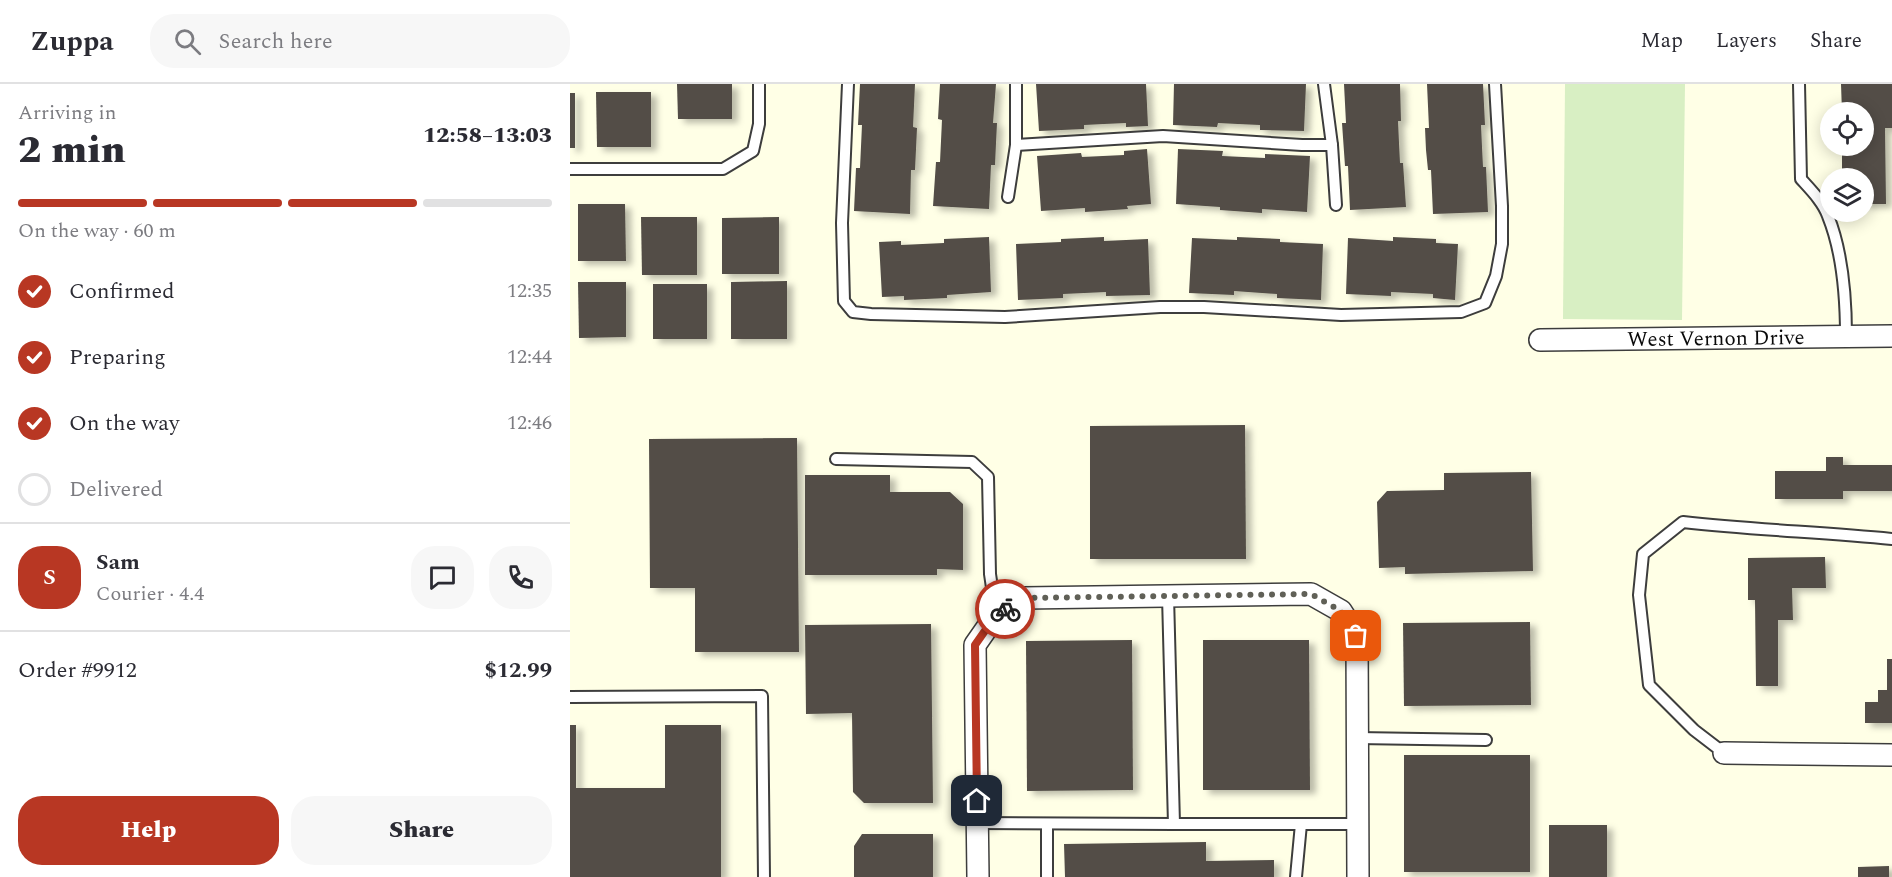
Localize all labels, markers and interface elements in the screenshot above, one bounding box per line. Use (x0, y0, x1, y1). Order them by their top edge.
search box (150, 14, 570, 68)
text: Zuppa (30, 20, 114, 63)
icon: search (171, 25, 204, 58)
text: Search here (219, 25, 333, 58)
text: Map (1641, 25, 1683, 57)
text: Layers (1716, 25, 1777, 57)
text: Share (1810, 25, 1862, 57)
text: Arriving in (18, 98, 116, 128)
map controls (1820, 102, 1874, 222)
button: locate (1820, 102, 1874, 156)
text: 12:58–13:03 (423, 119, 552, 152)
text: 2 min (18, 121, 126, 180)
button: layers (1820, 168, 1874, 222)
text: On the way · 60 m (18, 216, 176, 246)
icon: check (18, 275, 51, 308)
text: Confirmed (69, 275, 175, 308)
text: 12:35 (507, 276, 552, 306)
street label: West Vernon Drive (1627, 322, 1805, 356)
icon: check (18, 341, 51, 374)
text: Preparing (69, 341, 166, 374)
text: 12:44 (507, 342, 552, 372)
icon: check (18, 407, 51, 440)
text: On the way (69, 407, 180, 440)
text: 12:46 (507, 408, 552, 438)
text: Delivered (69, 473, 163, 506)
text: Sam (96, 546, 140, 579)
button: chat (411, 546, 474, 609)
button: phone (489, 546, 552, 609)
text: S (43, 561, 56, 594)
text: Courier · 4.4 (96, 579, 204, 609)
courier (975, 579, 1035, 639)
icon: bike (989, 593, 1022, 626)
pin (1330, 610, 1381, 661)
icon: bag (1339, 619, 1372, 652)
text: Order #9912 (18, 654, 137, 687)
text: $12.99 (484, 654, 552, 687)
pin (951, 775, 1002, 826)
icon: home (960, 784, 993, 817)
button: Help (18, 796, 279, 865)
button: Share (291, 796, 552, 865)

